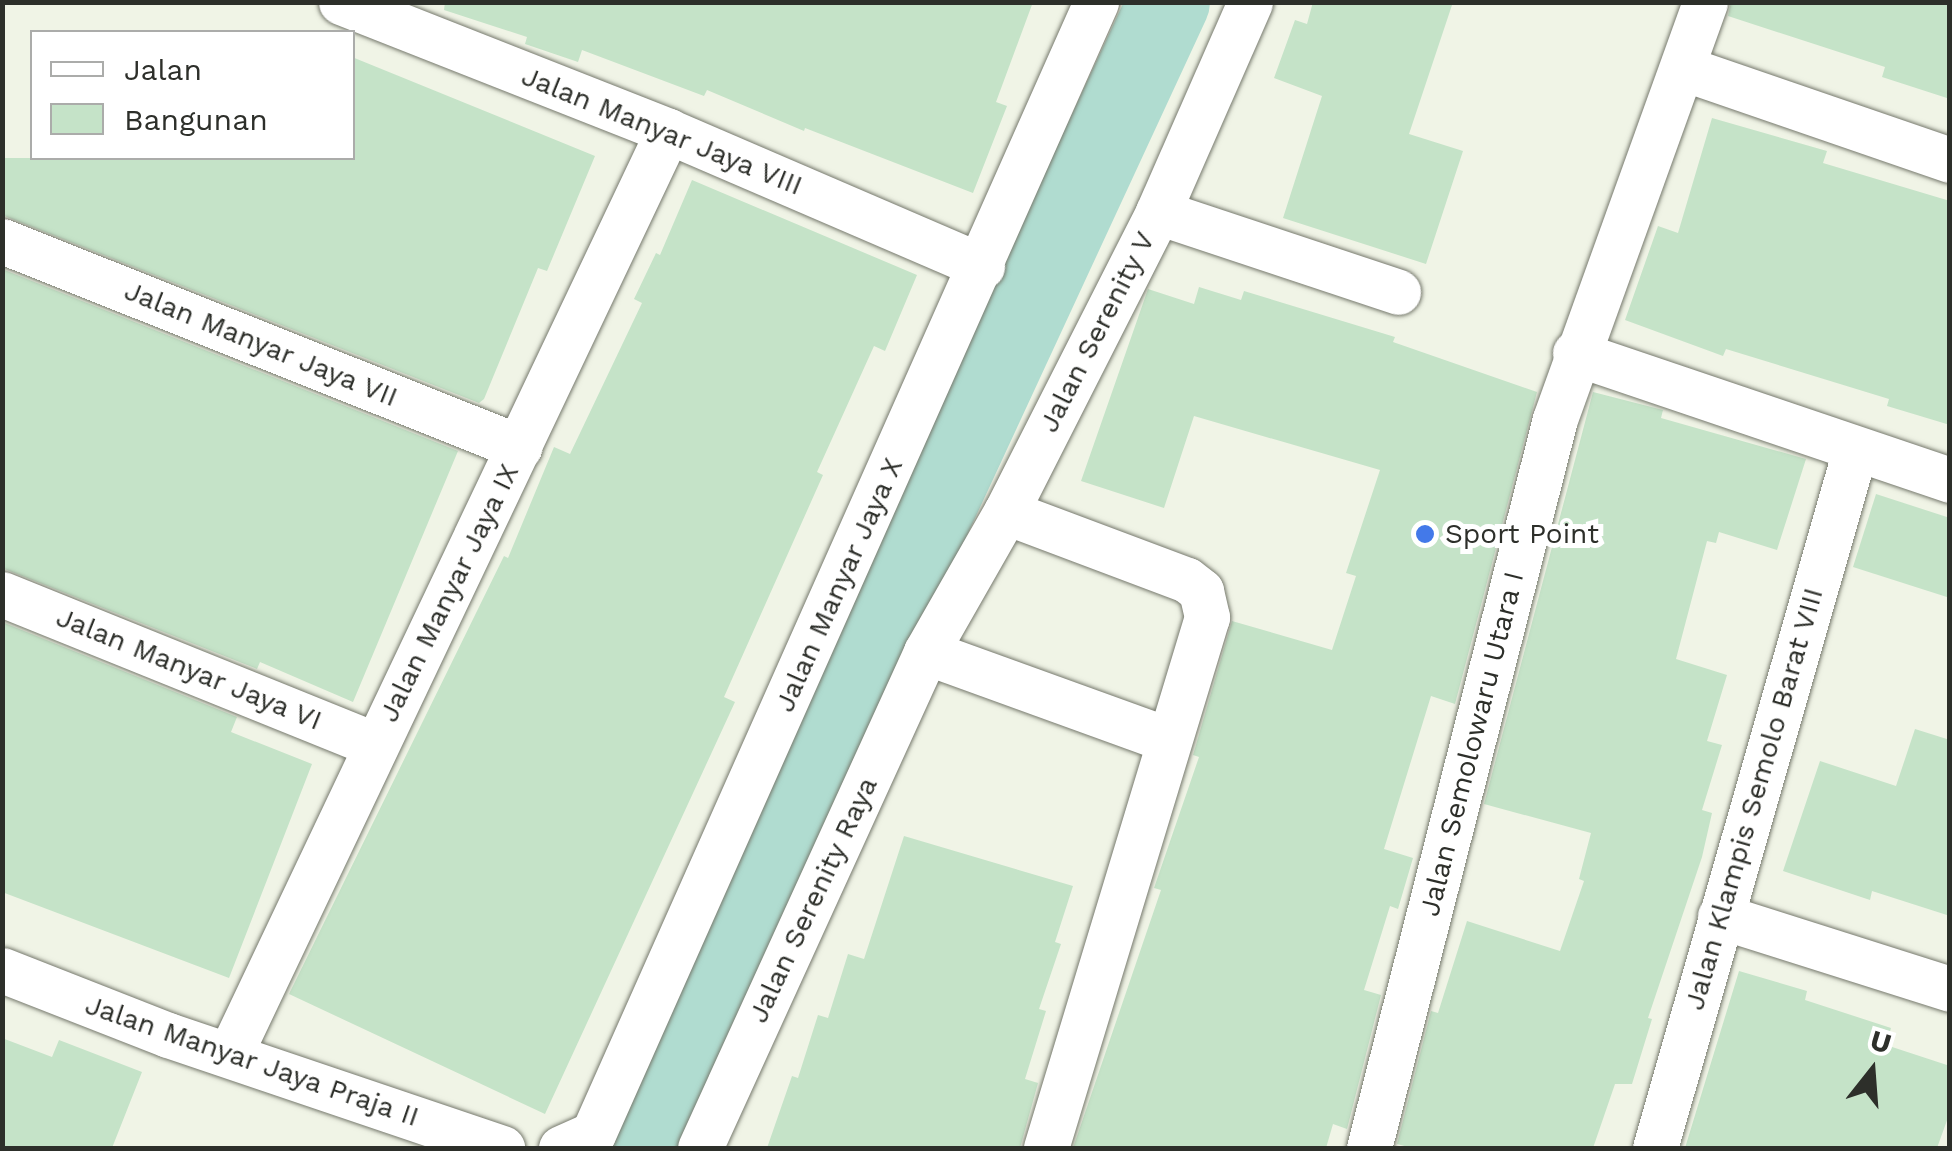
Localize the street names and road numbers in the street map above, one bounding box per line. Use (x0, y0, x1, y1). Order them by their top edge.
street label: Jalan Manyar Jaya VIII (515, 59, 809, 203)
street label: Jalan Serenity V (1032, 225, 1162, 439)
street label: Jalan Manyar Jaya VII (118, 273, 404, 415)
street label: Jalan Manyar Jaya X (767, 452, 911, 718)
street label: Jalan Manyar Jaya IX (371, 458, 527, 728)
street label: Jalan Semolowaru Utara I (1413, 568, 1531, 920)
street label: Jalan Klampis Semolo Barat VIII (1677, 584, 1831, 1014)
street label: Jalan Manyar Jaya VI (50, 600, 328, 738)
street label: Jalan Serenity Raya (741, 772, 885, 1028)
street label: Jalan Manyar Jaya Praja II (80, 988, 424, 1134)

